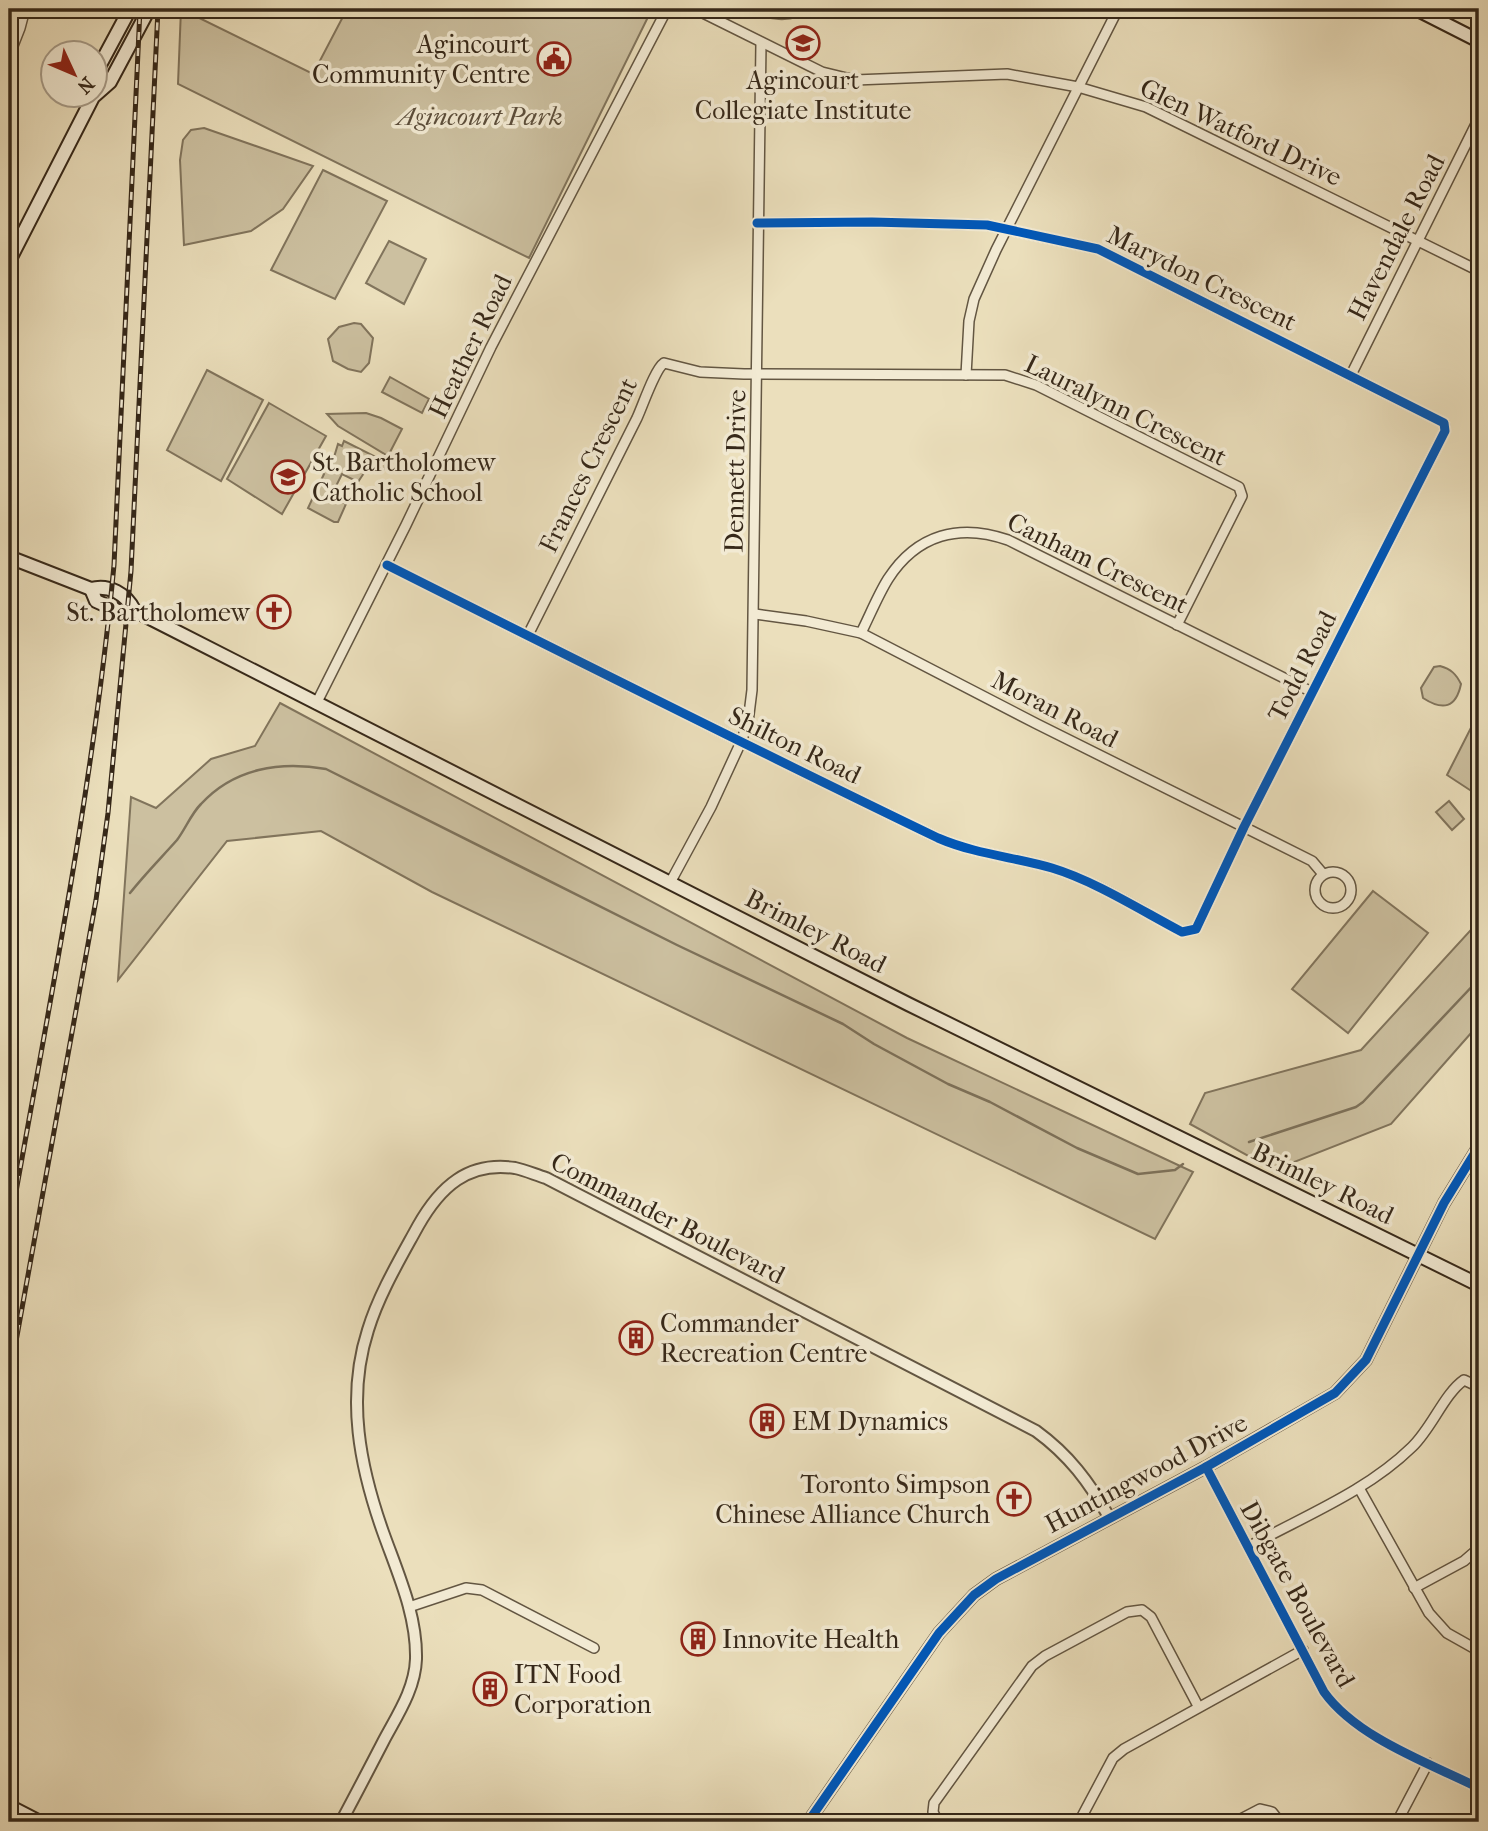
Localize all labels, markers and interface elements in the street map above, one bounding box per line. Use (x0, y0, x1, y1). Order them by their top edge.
school or university icon: Agincourt Collegiate Institute (784, 24, 822, 62)
place label: Agincourt Community Centre (312, 29, 531, 90)
north arrow (38, 38, 108, 108)
public building icon: Agincourt Community Centre (535, 40, 573, 78)
place label: Agincourt Collegiate Institute (695, 65, 911, 126)
text: N (72, 72, 98, 98)
street label: Glen Watford Drive (1135, 72, 1347, 193)
park label: Agincourt Park (394, 101, 563, 132)
street label: Havendale Road (1341, 148, 1452, 325)
street label: Marydon Crescent (1102, 219, 1302, 338)
street label: Heather Road (422, 268, 519, 423)
street label: Lauralynn Crescent (1020, 348, 1233, 473)
street label: Frances Crescent (533, 372, 645, 558)
street label: Dennett Drive (719, 389, 752, 553)
place label: St. Bartholomew Catholic School (312, 447, 496, 508)
school or university icon: St. Bartholomew Catholic School (269, 458, 307, 496)
street label: Canham Crescent (1002, 506, 1194, 621)
church icon: St. Bartholomew (255, 593, 293, 631)
place label: St. Bartholomew (66, 597, 251, 628)
street label: Todd Road (1261, 605, 1344, 727)
street label: Moran Road (986, 664, 1124, 755)
street label: Shilton Road (723, 700, 867, 791)
street label: Brimley Road (740, 883, 892, 981)
street label: Brimley Road (1247, 1136, 1400, 1232)
street label: Commander Boulevard (546, 1146, 791, 1291)
place label: Commander Recreation Centre (660, 1308, 868, 1369)
building icon: Commander Recreation Centre (617, 1319, 655, 1357)
building icon: EM Dynamics (748, 1402, 786, 1440)
place label: EM Dynamics (792, 1406, 948, 1437)
street label: Huntingwood Drive (1040, 1407, 1253, 1540)
place label: Toronto Simpson Chinese Alliance Church (715, 1469, 990, 1530)
church icon: Toronto Simpson Chinese Alliance Church (995, 1480, 1033, 1518)
street label: Dibgate Boulevard (1233, 1496, 1362, 1694)
building icon: Innovite Health (679, 1620, 717, 1658)
place label: Innovite Health (722, 1624, 900, 1655)
place label: ITN Food Corporation (514, 1659, 651, 1720)
building icon: ITN Food Corporation (471, 1670, 509, 1708)

